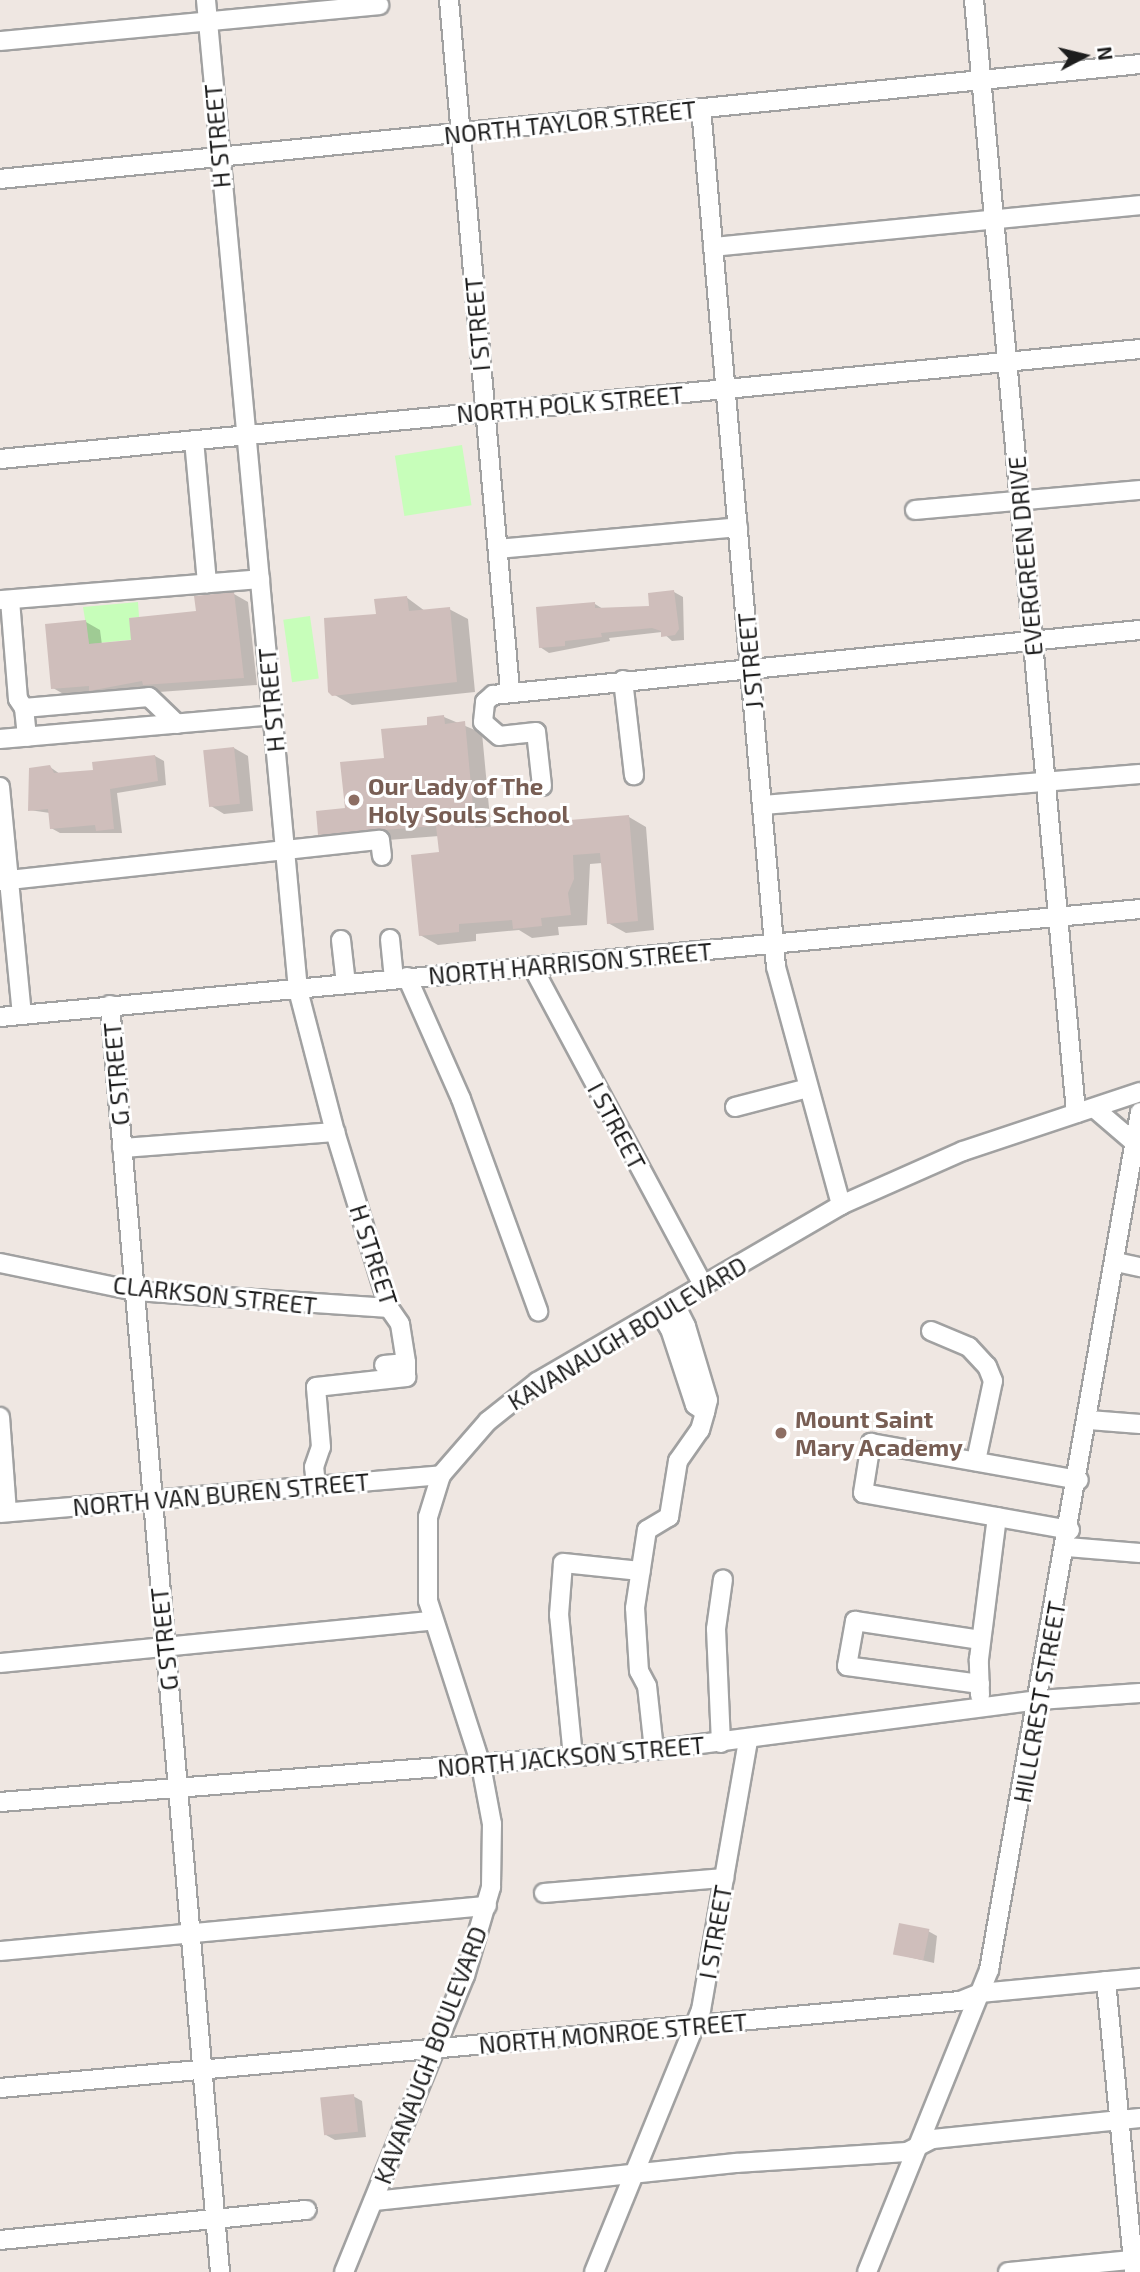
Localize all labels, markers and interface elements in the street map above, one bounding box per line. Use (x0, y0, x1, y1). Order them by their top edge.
north arrow (1049, 21, 1119, 91)
text: N (1093, 45, 1118, 62)
street label: H STREET (198, 83, 236, 189)
street label: NORTH TAYLOR STREET (442, 94, 698, 150)
street label: I STREET (459, 276, 495, 372)
street label: NORTH POLK STREET (455, 380, 685, 428)
street label: EVERGREEN DRIVE (1002, 455, 1048, 657)
street label: J STREET (731, 612, 769, 710)
street label: H STREET (252, 647, 290, 753)
place label: Our Lady of The Holy Souls School (368, 772, 570, 828)
marker: Our Lady of The Holy Souls School (346, 792, 362, 808)
street label: NORTH HARRISON STREET (427, 936, 713, 990)
street label: G STREET (97, 1021, 135, 1127)
street label: I STREET (582, 1077, 652, 1175)
street label: H STREET (344, 1201, 404, 1309)
street label: KAVANAUGH BOULEVARD (502, 1250, 752, 1416)
street label: CLARKSON STREET (112, 1270, 318, 1320)
place label: Mount Saint Mary Academy (795, 1405, 964, 1461)
marker: Mount Saint Mary Academy (773, 1425, 789, 1441)
street label: NORTH VAN BUREN STREET (71, 1467, 371, 1521)
street label: G STREET (144, 1586, 184, 1692)
street label: HILLCREST STREET (1007, 1599, 1071, 1805)
street label: NORTH JACKSON STREET (436, 1730, 706, 1782)
street label: I STREET (693, 1883, 737, 1981)
street label: KAVANAUGH BOULEVARD (368, 1922, 492, 2188)
street label: NORTH MONROE STREET (477, 2007, 749, 2059)

